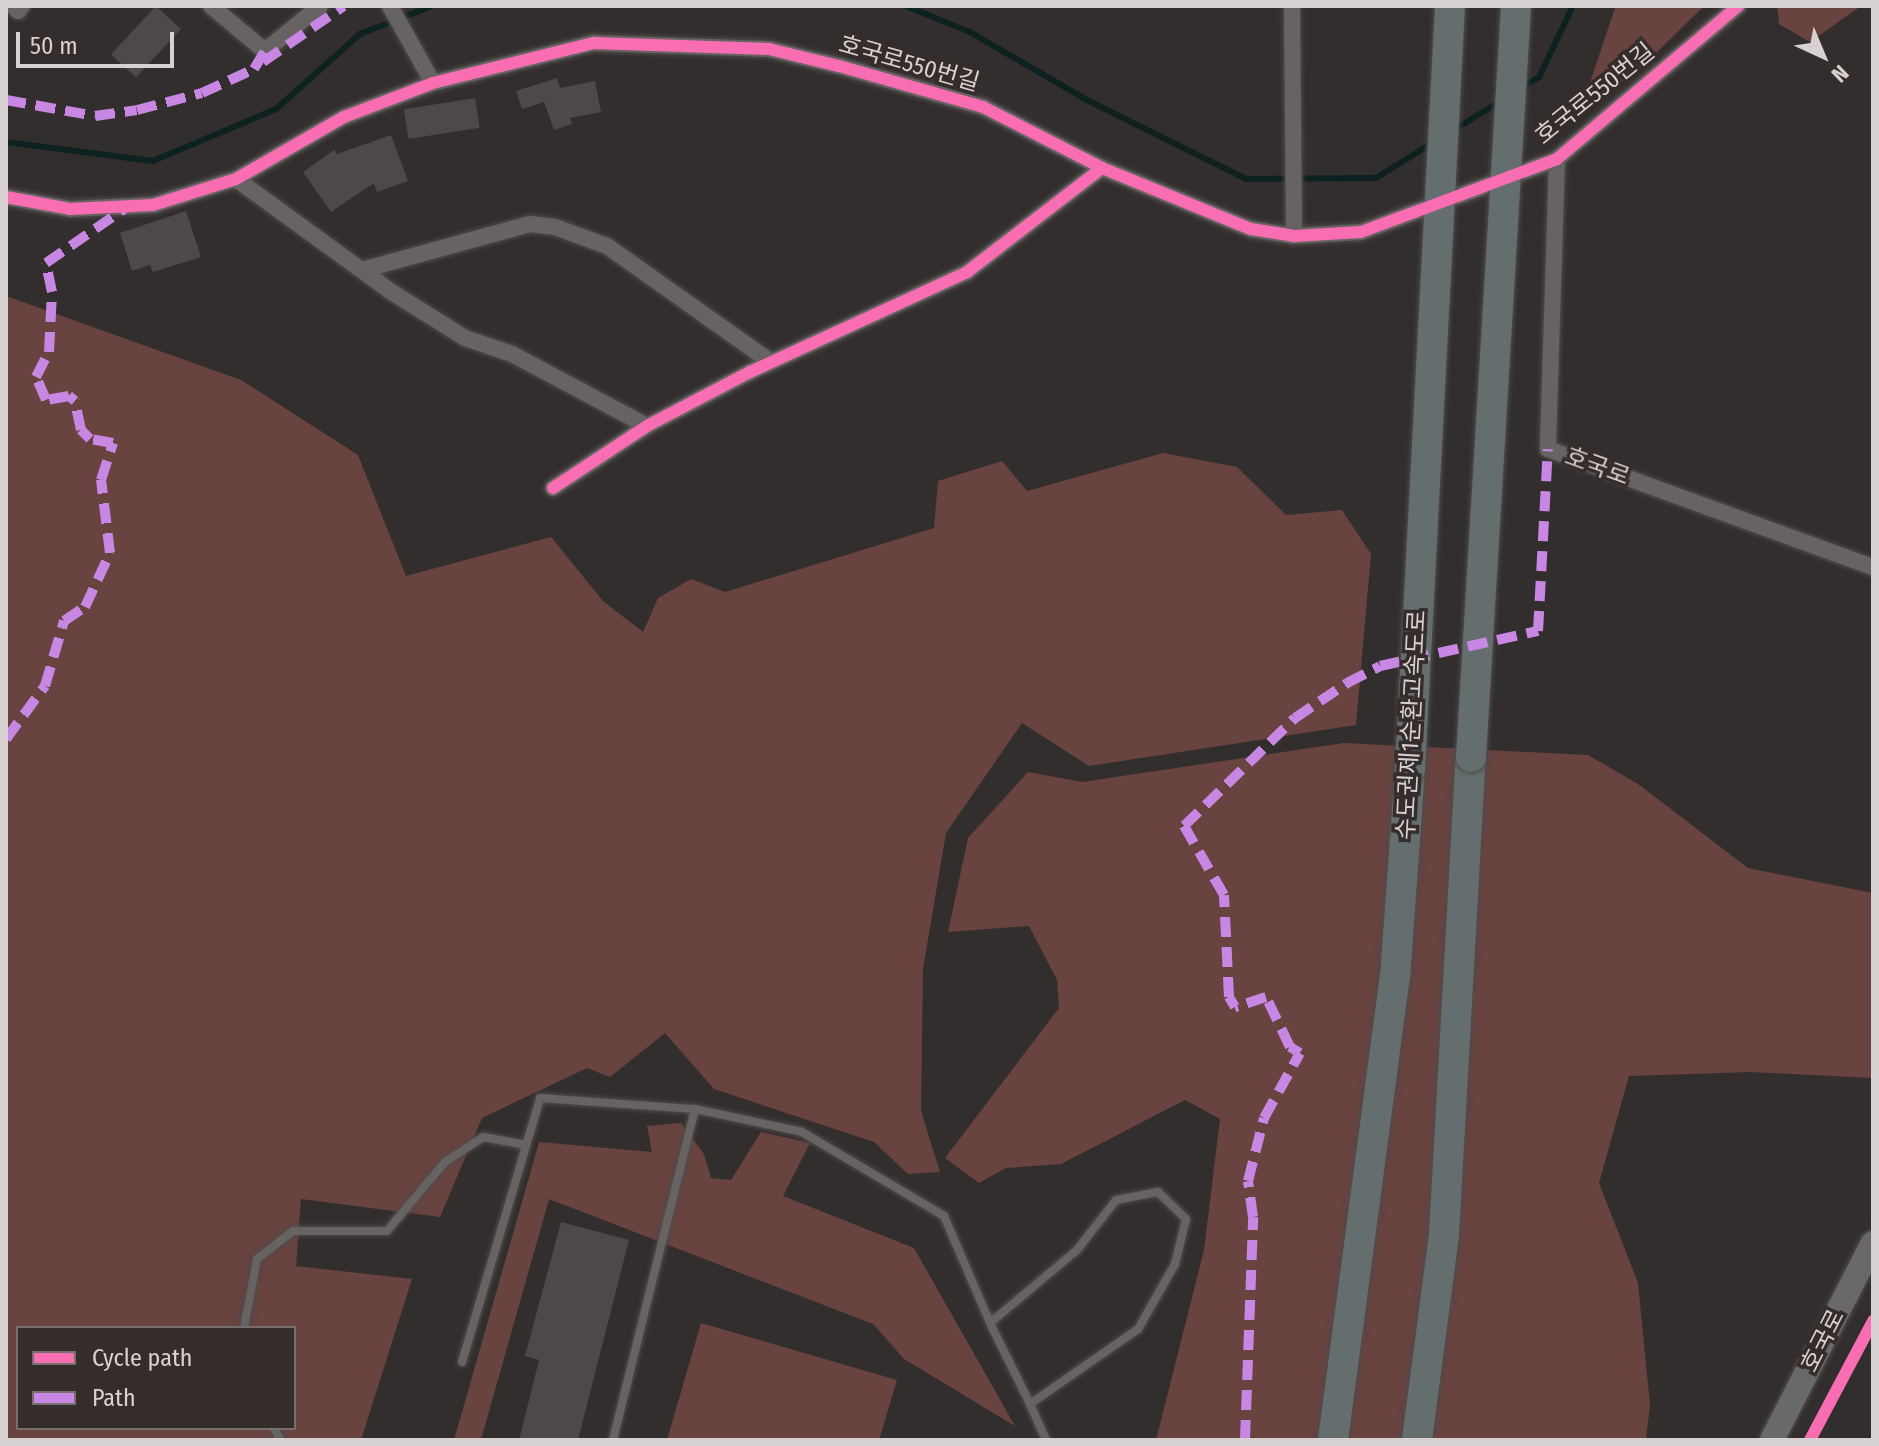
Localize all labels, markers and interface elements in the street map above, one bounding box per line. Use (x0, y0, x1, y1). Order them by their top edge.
scale bar (20, 16, 178, 66)
north arrow (1783, 16, 1863, 96)
street label: 호국로550번길 (835, 30, 983, 98)
text: 50 m (30, 32, 78, 60)
street label: 호국로550번길 (1530, 37, 1660, 151)
text: N (1826, 59, 1854, 88)
street label: 호국로 (1561, 442, 1633, 492)
street label: 수도권제1순환고속도로 (1392, 609, 1432, 841)
street label: 호국로 (1795, 1305, 1851, 1377)
legend (16, 1326, 296, 1430)
text: Cycle path (92, 1344, 192, 1372)
text: Path (92, 1384, 136, 1412)

